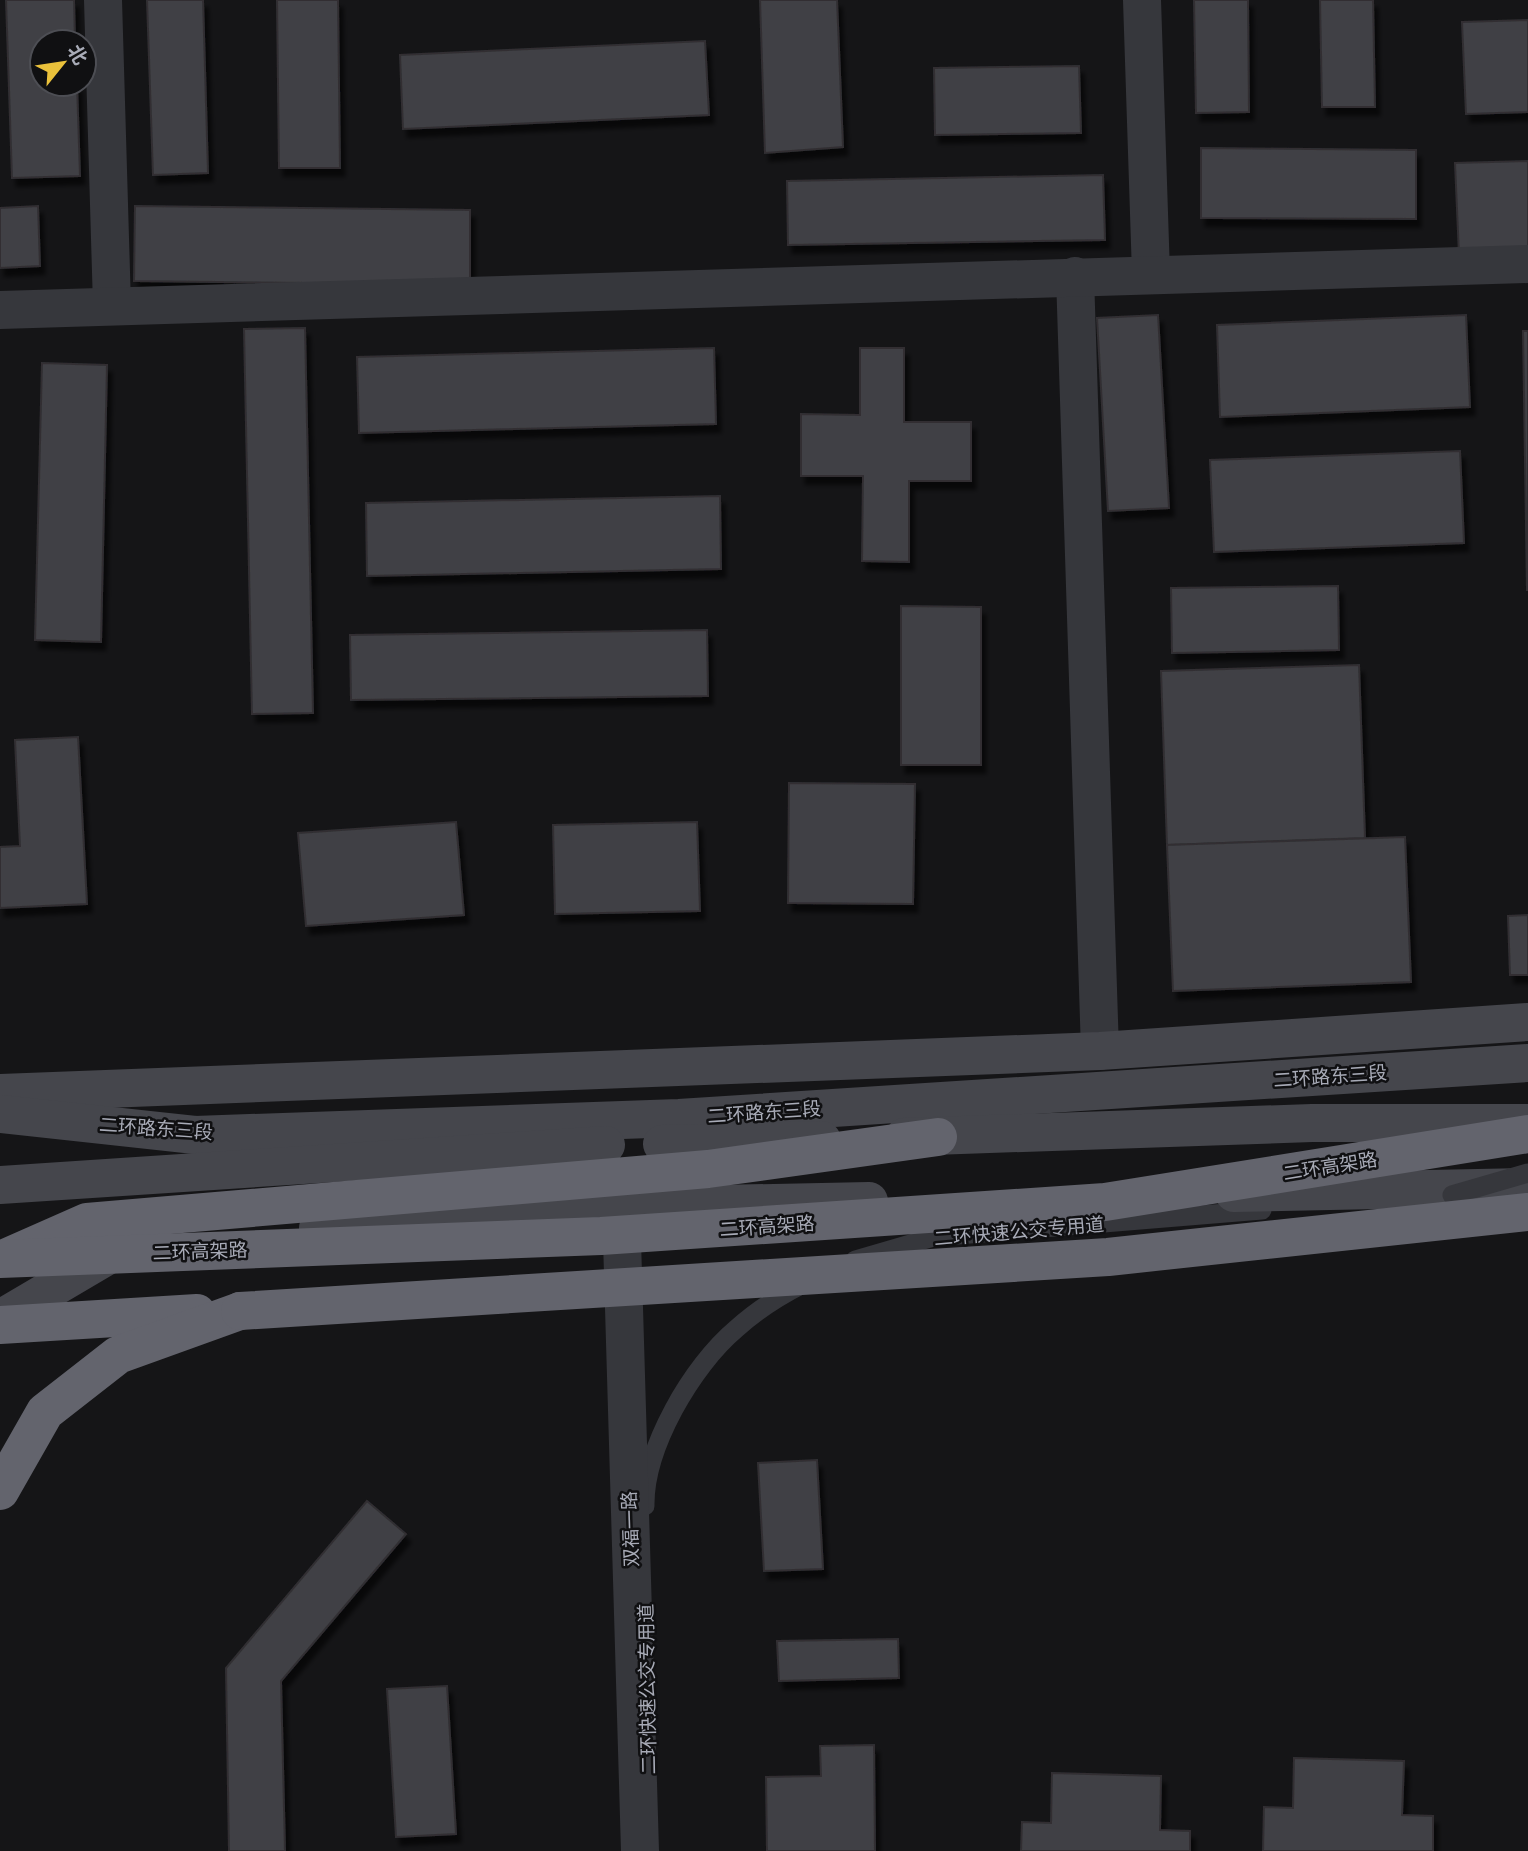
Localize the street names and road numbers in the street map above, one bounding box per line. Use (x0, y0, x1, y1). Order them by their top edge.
street label: 二环路东三段 (1272, 1061, 1388, 1091)
street label: 二环路东三段 (706, 1097, 822, 1127)
street label: 二环路东三段 (98, 1113, 214, 1143)
street label: 二环高架路 (1281, 1148, 1379, 1184)
street label: 二环高架路 (719, 1212, 815, 1240)
street label: 二环快速公交专用道 (933, 1213, 1105, 1249)
street label: 二环高架路 (152, 1238, 248, 1264)
street label: 双福一路 (618, 1491, 642, 1567)
street label: 二环快速公交专用道 (635, 1603, 659, 1775)

